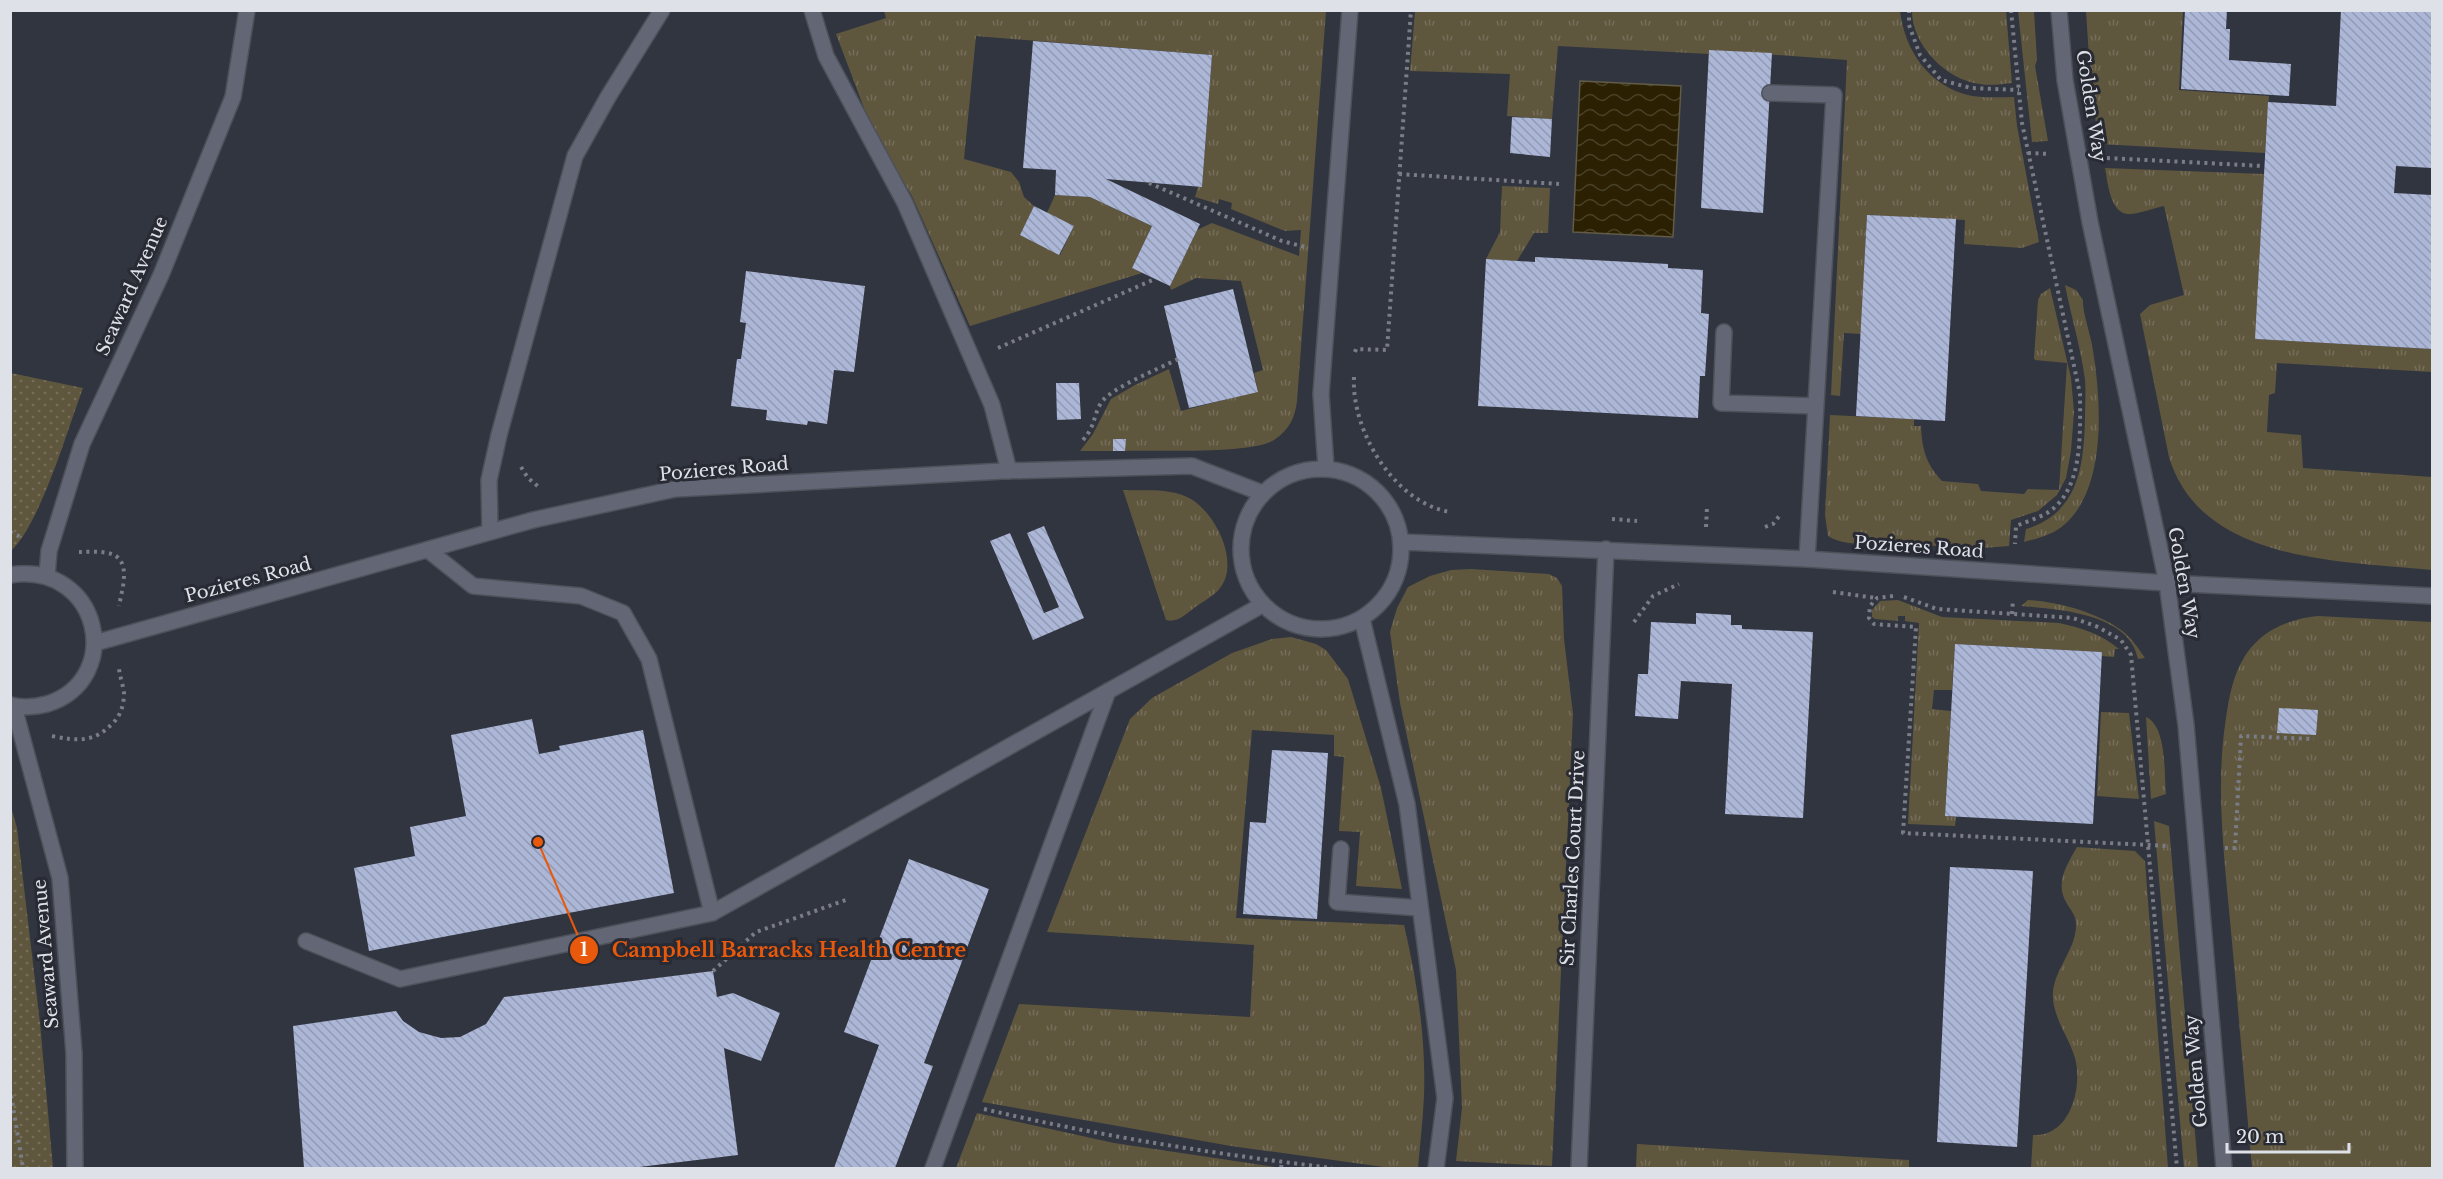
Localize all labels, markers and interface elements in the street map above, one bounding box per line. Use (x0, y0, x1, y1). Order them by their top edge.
street label: Golden Way (2071, 48, 2111, 164)
street label: Seaward Avenue (91, 213, 173, 359)
street label: Pozieres Road (658, 452, 790, 486)
street label: Golden Way (2163, 525, 2205, 641)
street label: Pozieres Road (1853, 531, 1985, 563)
street label: Pozieres Road (182, 553, 314, 607)
street label: Sir Charles Court Drive (1556, 749, 1590, 967)
street label: Seaward Avenue (28, 878, 64, 1030)
callout: Campbell Barracks Health Centre (569, 931, 978, 969)
text: Campbell Barracks Health Centre (612, 938, 966, 962)
text: 1 (580, 939, 588, 961)
street label: Golden Way (2180, 1013, 2212, 1128)
scale bar (2227, 1116, 2348, 1154)
text: 20 m (2236, 1126, 2284, 1148)

